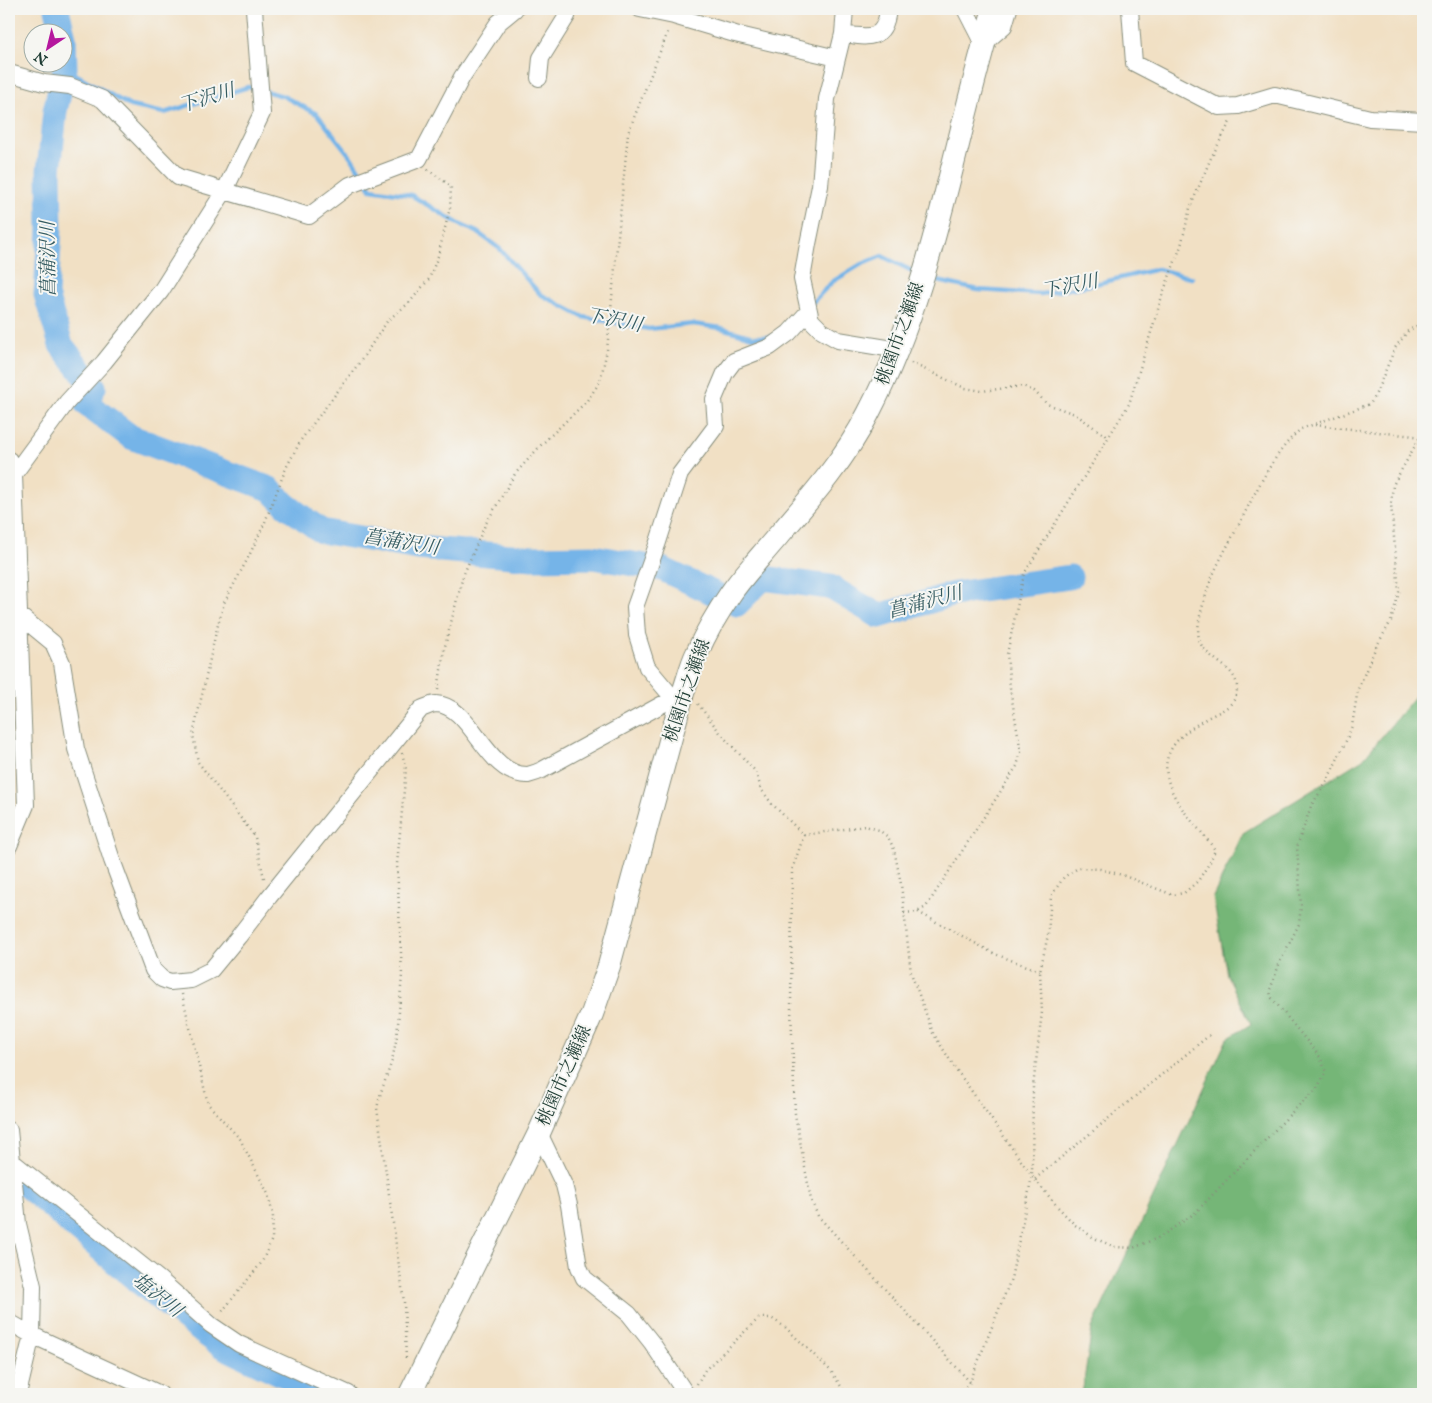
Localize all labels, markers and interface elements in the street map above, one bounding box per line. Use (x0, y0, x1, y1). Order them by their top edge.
north arrow (22, 22, 72, 72)
text: N (31, 47, 52, 69)
water label: 下沢川 (176, 79, 240, 119)
water label: 菖蒲沢川 (36, 219, 62, 297)
water label: 下沢川 (1040, 269, 1102, 304)
street label: 桃園市之瀬線 (872, 279, 930, 389)
water label: 下沢川 (584, 304, 646, 339)
water label: 菖蒲沢川 (362, 525, 442, 561)
water label: 菖蒲沢川 (885, 581, 967, 624)
street label: 桃園市之瀬線 (660, 636, 716, 746)
street label: 桃園市之瀬線 (533, 1022, 597, 1130)
water label: 塩沢川 (127, 1269, 188, 1325)

